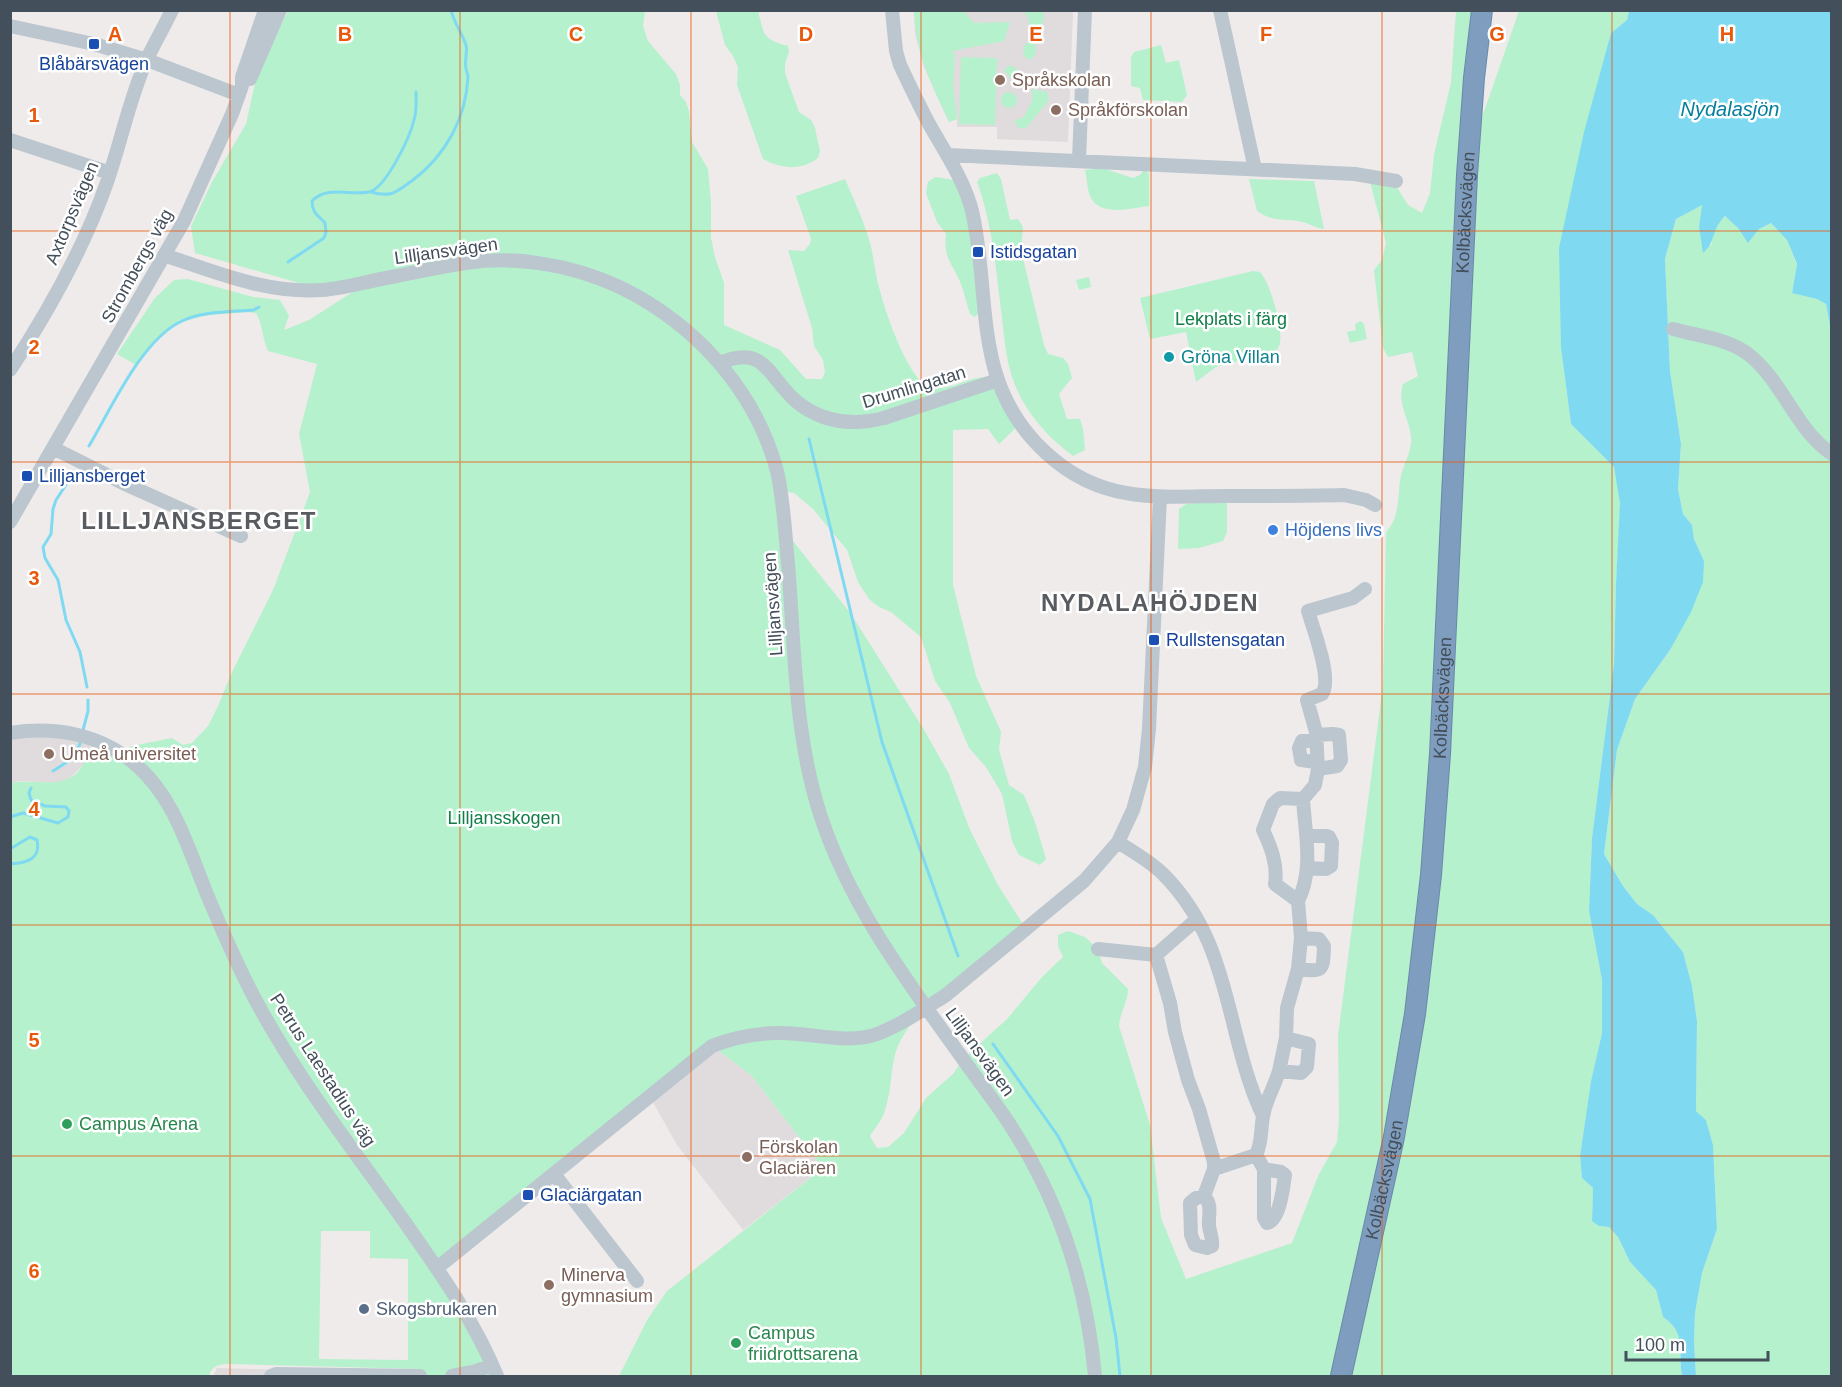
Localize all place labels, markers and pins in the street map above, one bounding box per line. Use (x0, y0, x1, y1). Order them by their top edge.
marker: Blåbärsvägen (87, 37, 101, 51)
place label: Blåbärsvägen (39, 54, 149, 74)
place label: Språkskolan (1012, 70, 1111, 90)
marker: Språkskolan (993, 73, 1007, 87)
place label: Språkförskolan (1068, 100, 1188, 120)
marker: Språkförskolan (1049, 103, 1063, 117)
place label: Istidsgatan (990, 242, 1077, 262)
marker: Istidsgatan (971, 245, 985, 259)
place label: Gröna Villan (1181, 347, 1280, 367)
marker: Gröna Villan (1162, 350, 1176, 364)
place label: Lilljansberget (39, 466, 145, 486)
marker: Lilljansberget (20, 469, 34, 483)
place label: Höjdens livs (1285, 520, 1382, 540)
marker: Höjdens livs (1266, 523, 1280, 537)
place label: Rullstensgatan (1166, 630, 1285, 650)
marker: Rullstensgatan (1147, 633, 1161, 647)
place label: Umeå universitet (61, 744, 196, 764)
marker: Umeå universitet (42, 747, 56, 761)
place label: Campus Arena (79, 1114, 199, 1134)
marker: Campus Arena (60, 1117, 74, 1131)
place label: Förskolan Glaciären (759, 1137, 838, 1178)
marker: Förskolan Glaciären (740, 1150, 754, 1164)
place label: Glaciärgatan (540, 1185, 642, 1205)
marker: Glaciärgatan (521, 1188, 535, 1202)
place label: Minerva gymnasium (561, 1265, 653, 1306)
marker: Minerva gymnasium (542, 1278, 556, 1292)
place label: Skogsbrukaren (376, 1299, 497, 1319)
marker: Skogsbrukaren (357, 1302, 371, 1316)
place label: Campus friidrottsarena (748, 1323, 859, 1364)
marker: Campus friidrottsarena (729, 1336, 743, 1350)

